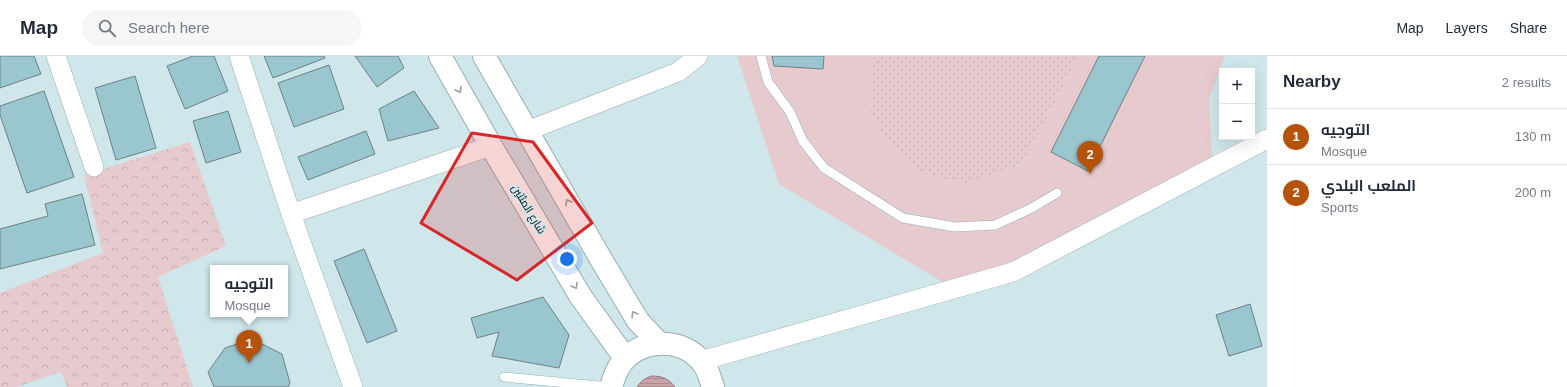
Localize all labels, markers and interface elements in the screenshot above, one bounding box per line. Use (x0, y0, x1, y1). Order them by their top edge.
search box (82, 10, 362, 46)
text: Map (20, 17, 58, 38)
icon: search (96, 17, 118, 39)
text: Search here (128, 19, 210, 36)
text: Map (1396, 20, 1424, 36)
text: Layers (1446, 20, 1488, 36)
text: Share (1510, 20, 1547, 36)
map controls (1219, 68, 1255, 140)
button: + (1219, 68, 1255, 104)
text: Nearby (1283, 72, 1341, 91)
text: 2 results (1502, 75, 1551, 90)
one-way arrow (455, 86, 462, 93)
button: − (1219, 104, 1255, 140)
text: التوجيه (1321, 121, 1370, 138)
text: 1 (1292, 129, 1300, 144)
text: 130 m (1515, 129, 1551, 144)
pin: 2 (1077, 141, 1103, 174)
text: Mosque (1321, 144, 1367, 159)
text: الملعب البلدي (1321, 177, 1416, 194)
street label: شارع المئتين (508, 182, 548, 237)
text: 2 (1292, 185, 1300, 200)
text: 200 m (1515, 185, 1551, 200)
one-way arrow (565, 199, 572, 206)
text: Sports (1321, 200, 1359, 215)
your location (557, 249, 577, 269)
popup (210, 265, 288, 317)
text: التوجيه (224, 275, 274, 292)
one-way arrow (570, 282, 578, 289)
text: Mosque (224, 298, 271, 313)
one-way arrow (631, 311, 639, 318)
pin: 1 (236, 330, 262, 363)

